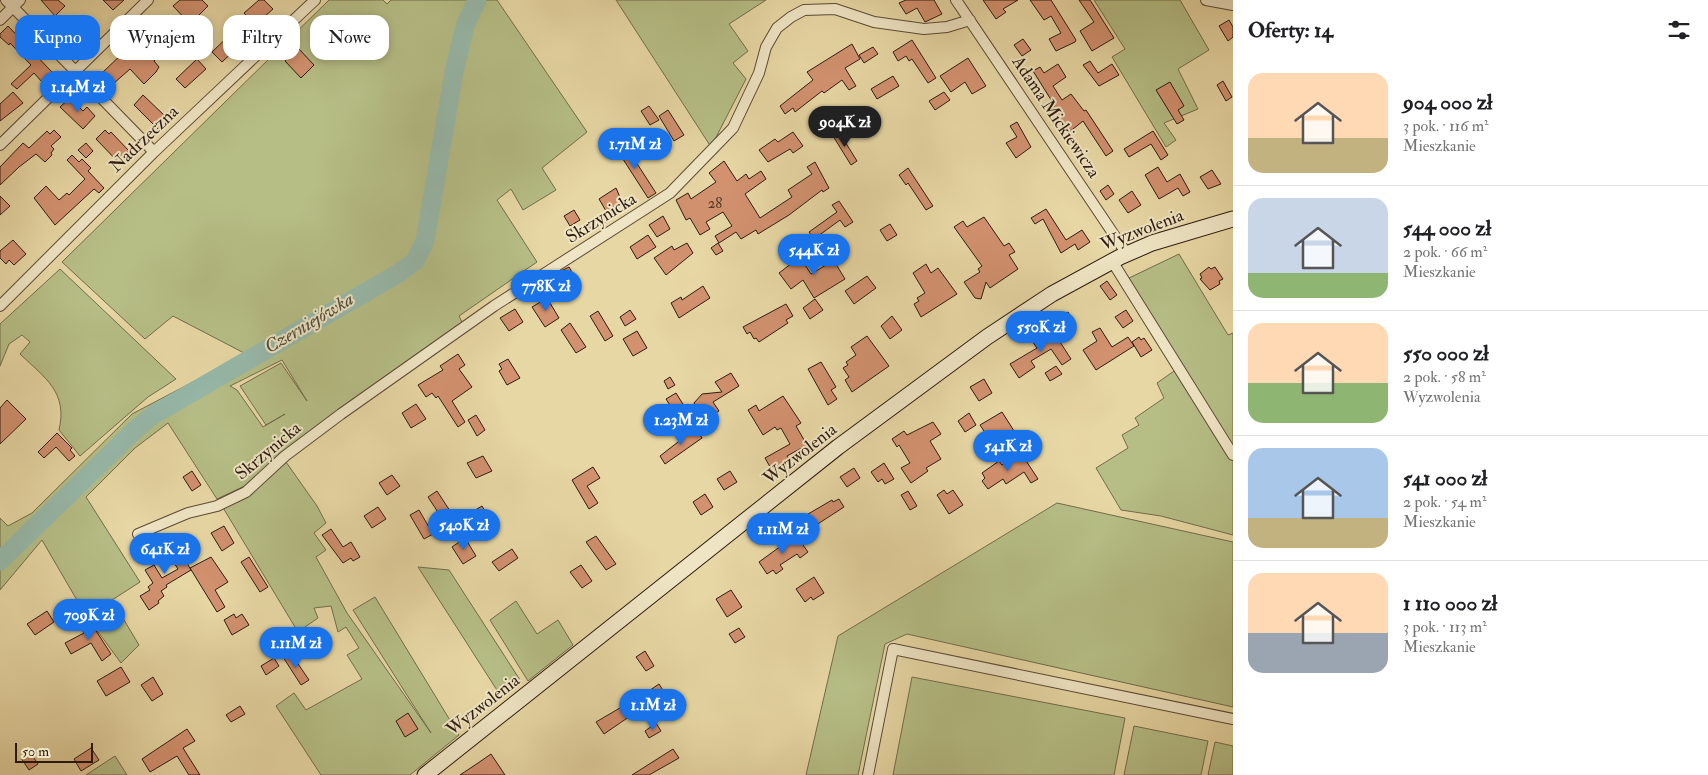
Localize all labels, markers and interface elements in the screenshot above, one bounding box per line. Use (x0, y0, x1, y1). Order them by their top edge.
chip: Kupno (15, 15, 100, 60)
chip: Wynajem (110, 15, 213, 60)
chip: Filtry (223, 15, 300, 60)
chip: Nowe (310, 15, 389, 60)
icon: filters (1665, 16, 1693, 44)
text: Oferty: 14 (1248, 17, 1333, 44)
street label: Adama Mickiewicza (1006, 51, 1106, 183)
pin: 1.14M zł (26, 70, 130, 113)
text: 1.14M zł (51, 77, 105, 97)
text: 904 000 zł (1403, 89, 1492, 116)
icon: home (1288, 93, 1348, 153)
street label: Nadrzeczna (105, 100, 184, 178)
pin: 904K zł (799, 106, 891, 148)
text: 904K zł (819, 112, 871, 132)
text: 3 pok. · 116 m² (1403, 116, 1489, 136)
pin: 1.71M zł (583, 128, 687, 170)
text: 1.71M zł (609, 134, 661, 154)
text: Mieszkanie (1403, 136, 1476, 156)
street label: Skrzynicka (561, 187, 641, 249)
house number: 28 (708, 194, 722, 213)
street label: Wyzwolenia (1096, 203, 1187, 257)
text: 544 000 zł (1403, 215, 1491, 242)
icon: home (1288, 218, 1348, 278)
pin: 544K zł (768, 234, 860, 276)
text: 544K zł (789, 240, 839, 260)
text: 2 pok. · 66 m² (1403, 242, 1487, 262)
text: Mieszkanie (1403, 262, 1476, 282)
pin: 778K zł (500, 270, 592, 312)
text: 778K zł (522, 276, 570, 296)
water label: Czerniejówka (260, 287, 358, 359)
pin: 550K zł (995, 310, 1087, 353)
text: 550K zł (1017, 317, 1065, 337)
text: 550 000 zł (1403, 340, 1489, 367)
icon: home (1288, 343, 1348, 403)
text: 2 pok. · 58 m² (1403, 367, 1486, 387)
text: Wyzwolenia (1403, 387, 1481, 407)
pin: 1.23M zł (629, 404, 733, 446)
text: 1.23M zł (654, 410, 708, 430)
street label: Skrzynicka (230, 416, 306, 485)
street label: Wyzwolenia (758, 418, 842, 491)
pin: 541K zł (962, 430, 1054, 472)
text: 541K zł (984, 436, 1032, 456)
text: 541 000 zł (1403, 465, 1487, 492)
icon: home (1288, 468, 1348, 528)
text: 2 pok. · 54 m² (1403, 492, 1486, 512)
pin: 540K zł (418, 508, 510, 551)
pin: 1.11M zł (731, 512, 835, 555)
text: Mieszkanie (1403, 512, 1476, 532)
text: 540K zł (439, 515, 489, 535)
text: 1.11M zł (758, 519, 808, 539)
pin: 641K zł (119, 532, 211, 575)
text: 641K zł (141, 539, 189, 559)
text: 1 110 000 zł (1403, 590, 1497, 617)
icon: home (1288, 593, 1348, 653)
pin: 709K zł (43, 598, 135, 641)
text: 709K zł (64, 605, 114, 625)
text: 3 pok. · 113 m² (1403, 617, 1487, 637)
pin: 1.11M zł (244, 626, 348, 669)
text: 1.11M zł (271, 633, 321, 653)
text: Mieszkanie (1403, 637, 1476, 657)
street label: Wyzwolenia (441, 669, 525, 742)
pin: 1.1M zł (607, 688, 699, 731)
text: 1.1M zł (630, 695, 676, 715)
scale bar (15, 740, 92, 763)
text: 50 m (22, 743, 49, 760)

